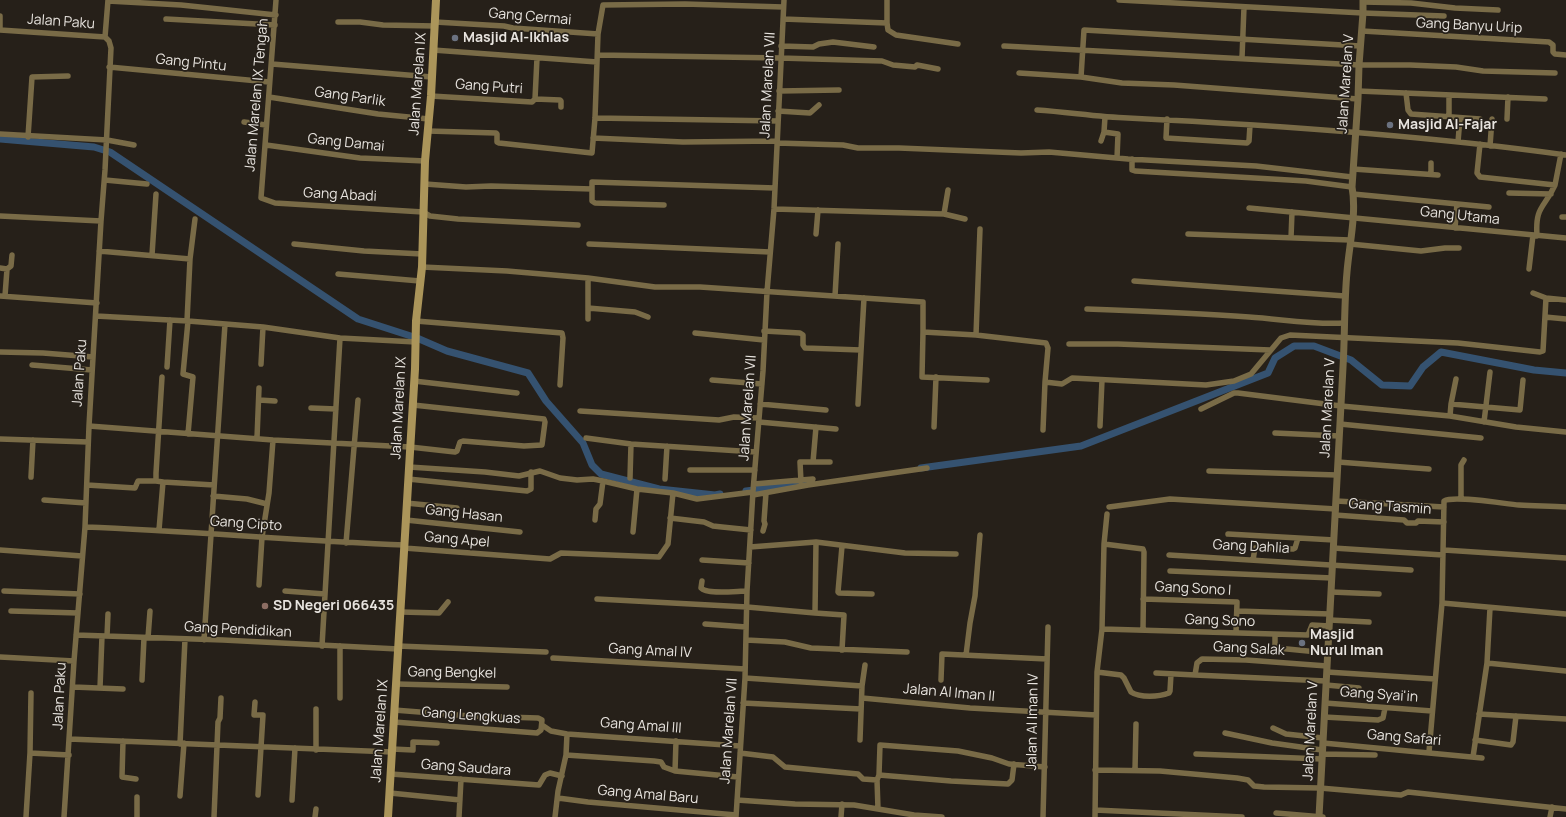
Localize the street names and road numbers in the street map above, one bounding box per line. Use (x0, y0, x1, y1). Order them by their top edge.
street label: Gang Cermai (488, 5, 572, 29)
street label: Jalan Paku (27, 11, 95, 33)
street label: Gang Banyu Urip (1415, 15, 1523, 37)
street label: Jalan Marelan IX Tengah (242, 18, 272, 172)
street label: Jalan Marelan IX (406, 32, 430, 136)
street label: Jalan Marelan VII (757, 32, 779, 138)
street label: Jalan Marelan V (1334, 34, 1358, 134)
street label: Gang Pintu (155, 51, 227, 75)
street label: Gang Putri (455, 76, 523, 98)
street label: Gang Parlik (313, 84, 387, 110)
street label: Gang Damai (307, 131, 385, 155)
street label: Gang Abadi (303, 185, 377, 205)
street label: Gang Utama (1419, 203, 1501, 229)
street label: Jalan Paku (69, 339, 91, 407)
street label: Jalan Marelan VII (736, 354, 760, 462)
street label: Jalan Marelan IX (388, 356, 410, 460)
street label: Jalan Marelan V (1317, 358, 1339, 458)
street label: Gang Tasmin (1348, 496, 1432, 518)
street label: Gang Hasan (424, 502, 504, 526)
street label: Gang Cipto (209, 513, 283, 535)
street label: Gang Apel (424, 529, 490, 551)
street label: Gang Dahlia (1212, 537, 1290, 557)
street label: Gang Sono I (1154, 579, 1232, 599)
street label: Gang Sono (1184, 611, 1256, 631)
street label: Gang Pendidikan (184, 619, 292, 641)
street label: Gang Salak (1213, 639, 1285, 659)
street label: Gang Amal IV (608, 640, 692, 662)
street label: Jalan Paku (50, 662, 70, 730)
street label: Gang Bengkel (408, 664, 496, 682)
street label: Jalan Al Iman IV (1024, 673, 1042, 771)
street label: Jalan Marelan VII (717, 677, 741, 785)
street label: Jalan Marelan IX (368, 679, 392, 783)
street label: Jalan Al Iman II (902, 681, 996, 705)
street label: Jalan Marelan V (1300, 681, 1322, 781)
street label: Gang Syai'in (1339, 684, 1419, 706)
street label: Gang Lengkuas (421, 704, 521, 728)
street label: Gang Amal III (600, 715, 682, 737)
street label: Gang Safari (1366, 726, 1442, 750)
street label: Gang Saudara (420, 756, 512, 780)
street label: Gang Amal Baru (597, 782, 699, 808)

